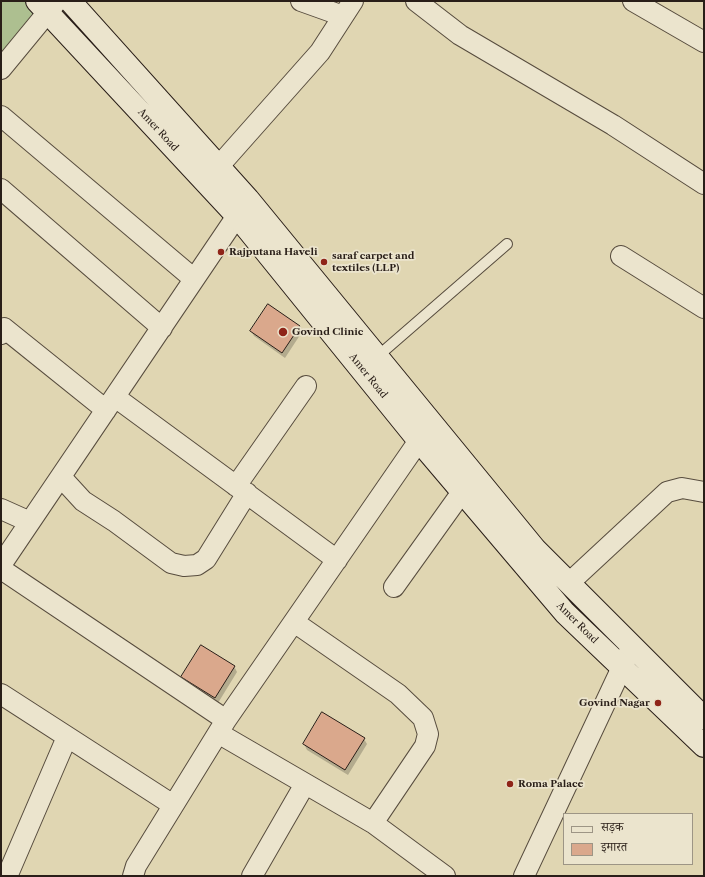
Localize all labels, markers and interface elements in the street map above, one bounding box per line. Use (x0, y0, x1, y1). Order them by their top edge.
street label: Amer Road (135, 106, 181, 154)
place label: Rajputana Haveli (229, 246, 318, 258)
marker: Rajputana Haveli (216, 247, 226, 257)
place label: saraf carpet and textiles (LLP) (332, 250, 414, 274)
marker: saraf carpet and textiles (LLP) (319, 257, 329, 267)
marker: Govind Clinic (277, 326, 289, 338)
place label: Govind Clinic (292, 326, 363, 338)
street label: Amer Road (346, 351, 390, 401)
street label: Amer Road (554, 600, 600, 646)
place label: Govind Nagar (579, 697, 650, 709)
marker: Govind Nagar (653, 698, 663, 708)
place label: Roma Palace (518, 778, 583, 790)
marker: Roma Palace (505, 779, 515, 789)
legend (563, 813, 693, 865)
text: सड़क (601, 819, 624, 834)
text: इमारत (601, 839, 627, 854)

